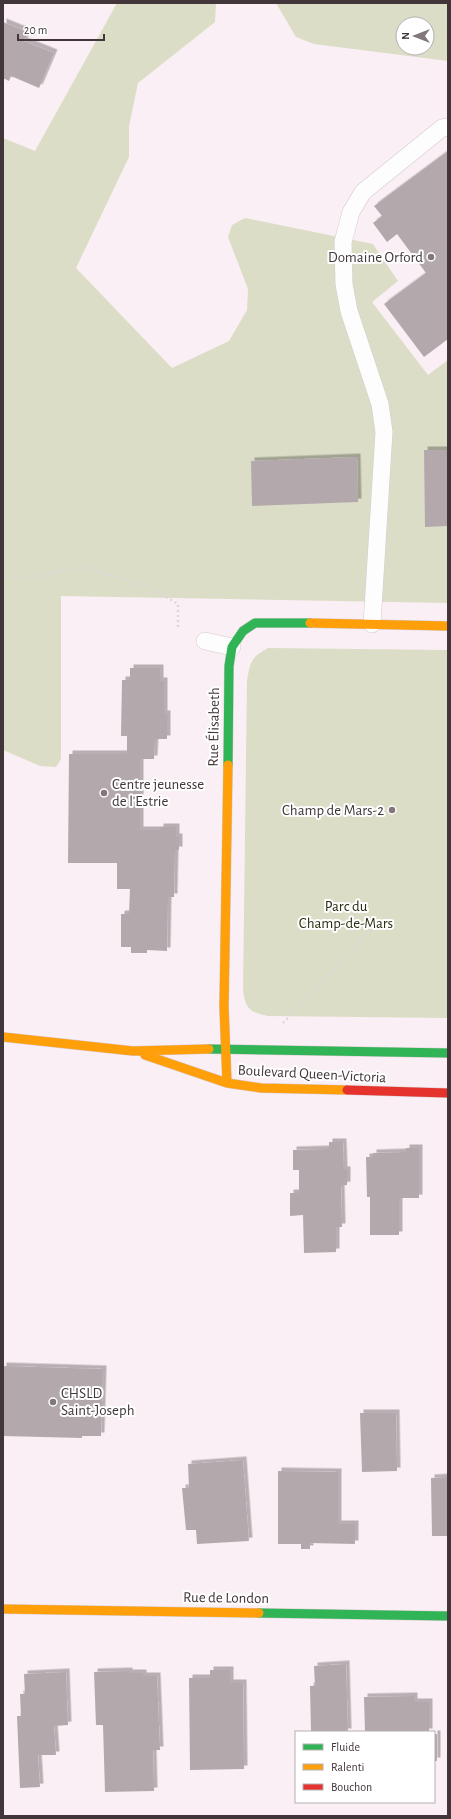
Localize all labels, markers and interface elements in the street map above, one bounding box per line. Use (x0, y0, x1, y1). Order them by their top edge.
scale bar (18, 16, 104, 42)
north arrow (395, 16, 435, 56)
text: 20 m (24, 24, 47, 36)
text: N (400, 32, 411, 40)
place label: Domaine Orford (328, 250, 423, 265)
marker: Domaine Orford (426, 252, 436, 262)
street label: Rue Élisabeth (204, 687, 222, 767)
place label: Centre jeunesse de l'Estrie (112, 777, 204, 809)
marker: Centre jeunesse de l'Estrie (99, 788, 109, 798)
place label: Champ de Mars-2 (282, 803, 384, 818)
marker: Champ de Mars-2 (387, 805, 397, 815)
park label: Parc du Champ-de-Mars (299, 899, 393, 931)
street label: Boulevard Queen-Victoria (237, 1063, 387, 1085)
place label: CHSLD Saint-Joseph (61, 1386, 134, 1418)
marker: CHSLD Saint-Joseph (48, 1397, 58, 1407)
street label: Rue de London (183, 1590, 269, 1606)
legend (295, 1731, 435, 1803)
text: Fluide (331, 1741, 360, 1753)
text: Ralenti (331, 1761, 364, 1773)
text: Bouchon (331, 1781, 372, 1793)

